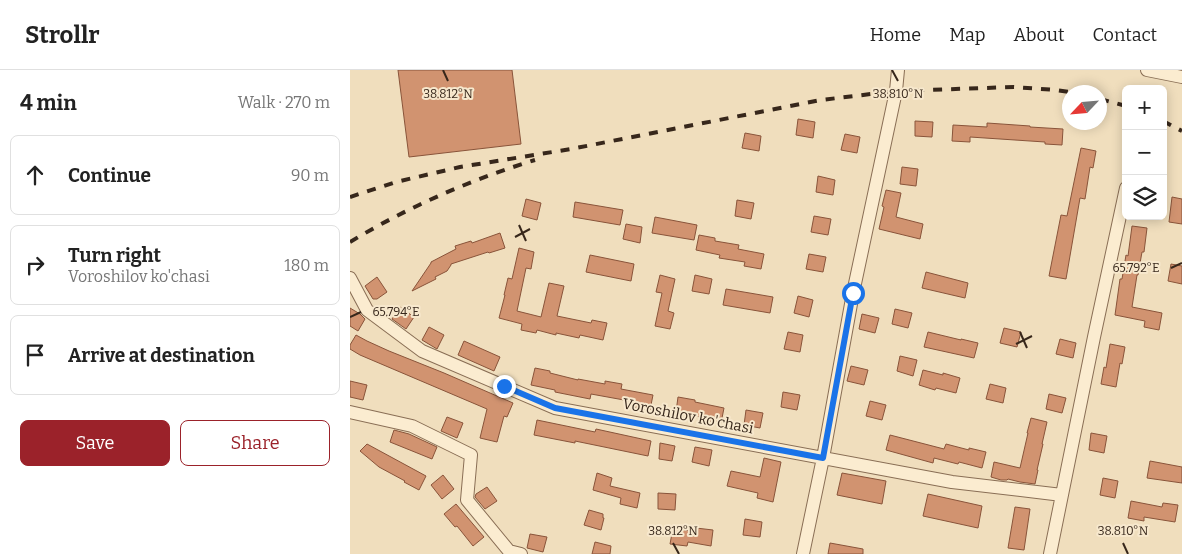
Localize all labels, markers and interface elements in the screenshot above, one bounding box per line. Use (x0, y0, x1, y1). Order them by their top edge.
text: Strollr (25, 21, 100, 49)
text: Home (870, 24, 921, 46)
text: Map (949, 24, 985, 46)
text: About (1013, 24, 1064, 46)
text: Contact (1092, 24, 1157, 46)
north arrow (1062, 85, 1107, 130)
map controls (1122, 85, 1167, 220)
button: + (1122, 85, 1167, 130)
text: 38.812°N (423, 87, 473, 101)
text: 38.810°N (873, 87, 924, 101)
text: 4 min (20, 90, 77, 116)
text: Walk · 270 m (238, 93, 330, 112)
button: − (1122, 130, 1167, 175)
icon: ahead (21, 161, 49, 189)
text: Continue (68, 164, 151, 187)
text: 90 m (291, 166, 329, 185)
button: layers (1122, 175, 1167, 220)
text: Turn right (68, 244, 161, 267)
icon: right (21, 251, 49, 279)
text: 180 m (284, 256, 329, 275)
text: 65.792°E (1112, 261, 1160, 275)
text: Voroshilov ko'chasi (68, 267, 210, 286)
route start (842, 282, 865, 305)
text: 65.794°E (372, 305, 420, 319)
icon: arrive (21, 341, 49, 369)
text: Arrive at destination (68, 344, 255, 367)
route end (493, 375, 516, 398)
street label: Voroshilov ko'chasi (621, 394, 756, 438)
button: Save (20, 420, 170, 466)
button: Share (180, 420, 330, 466)
text: 38.812°N (648, 524, 698, 538)
text: 38.810°N (1098, 524, 1149, 538)

